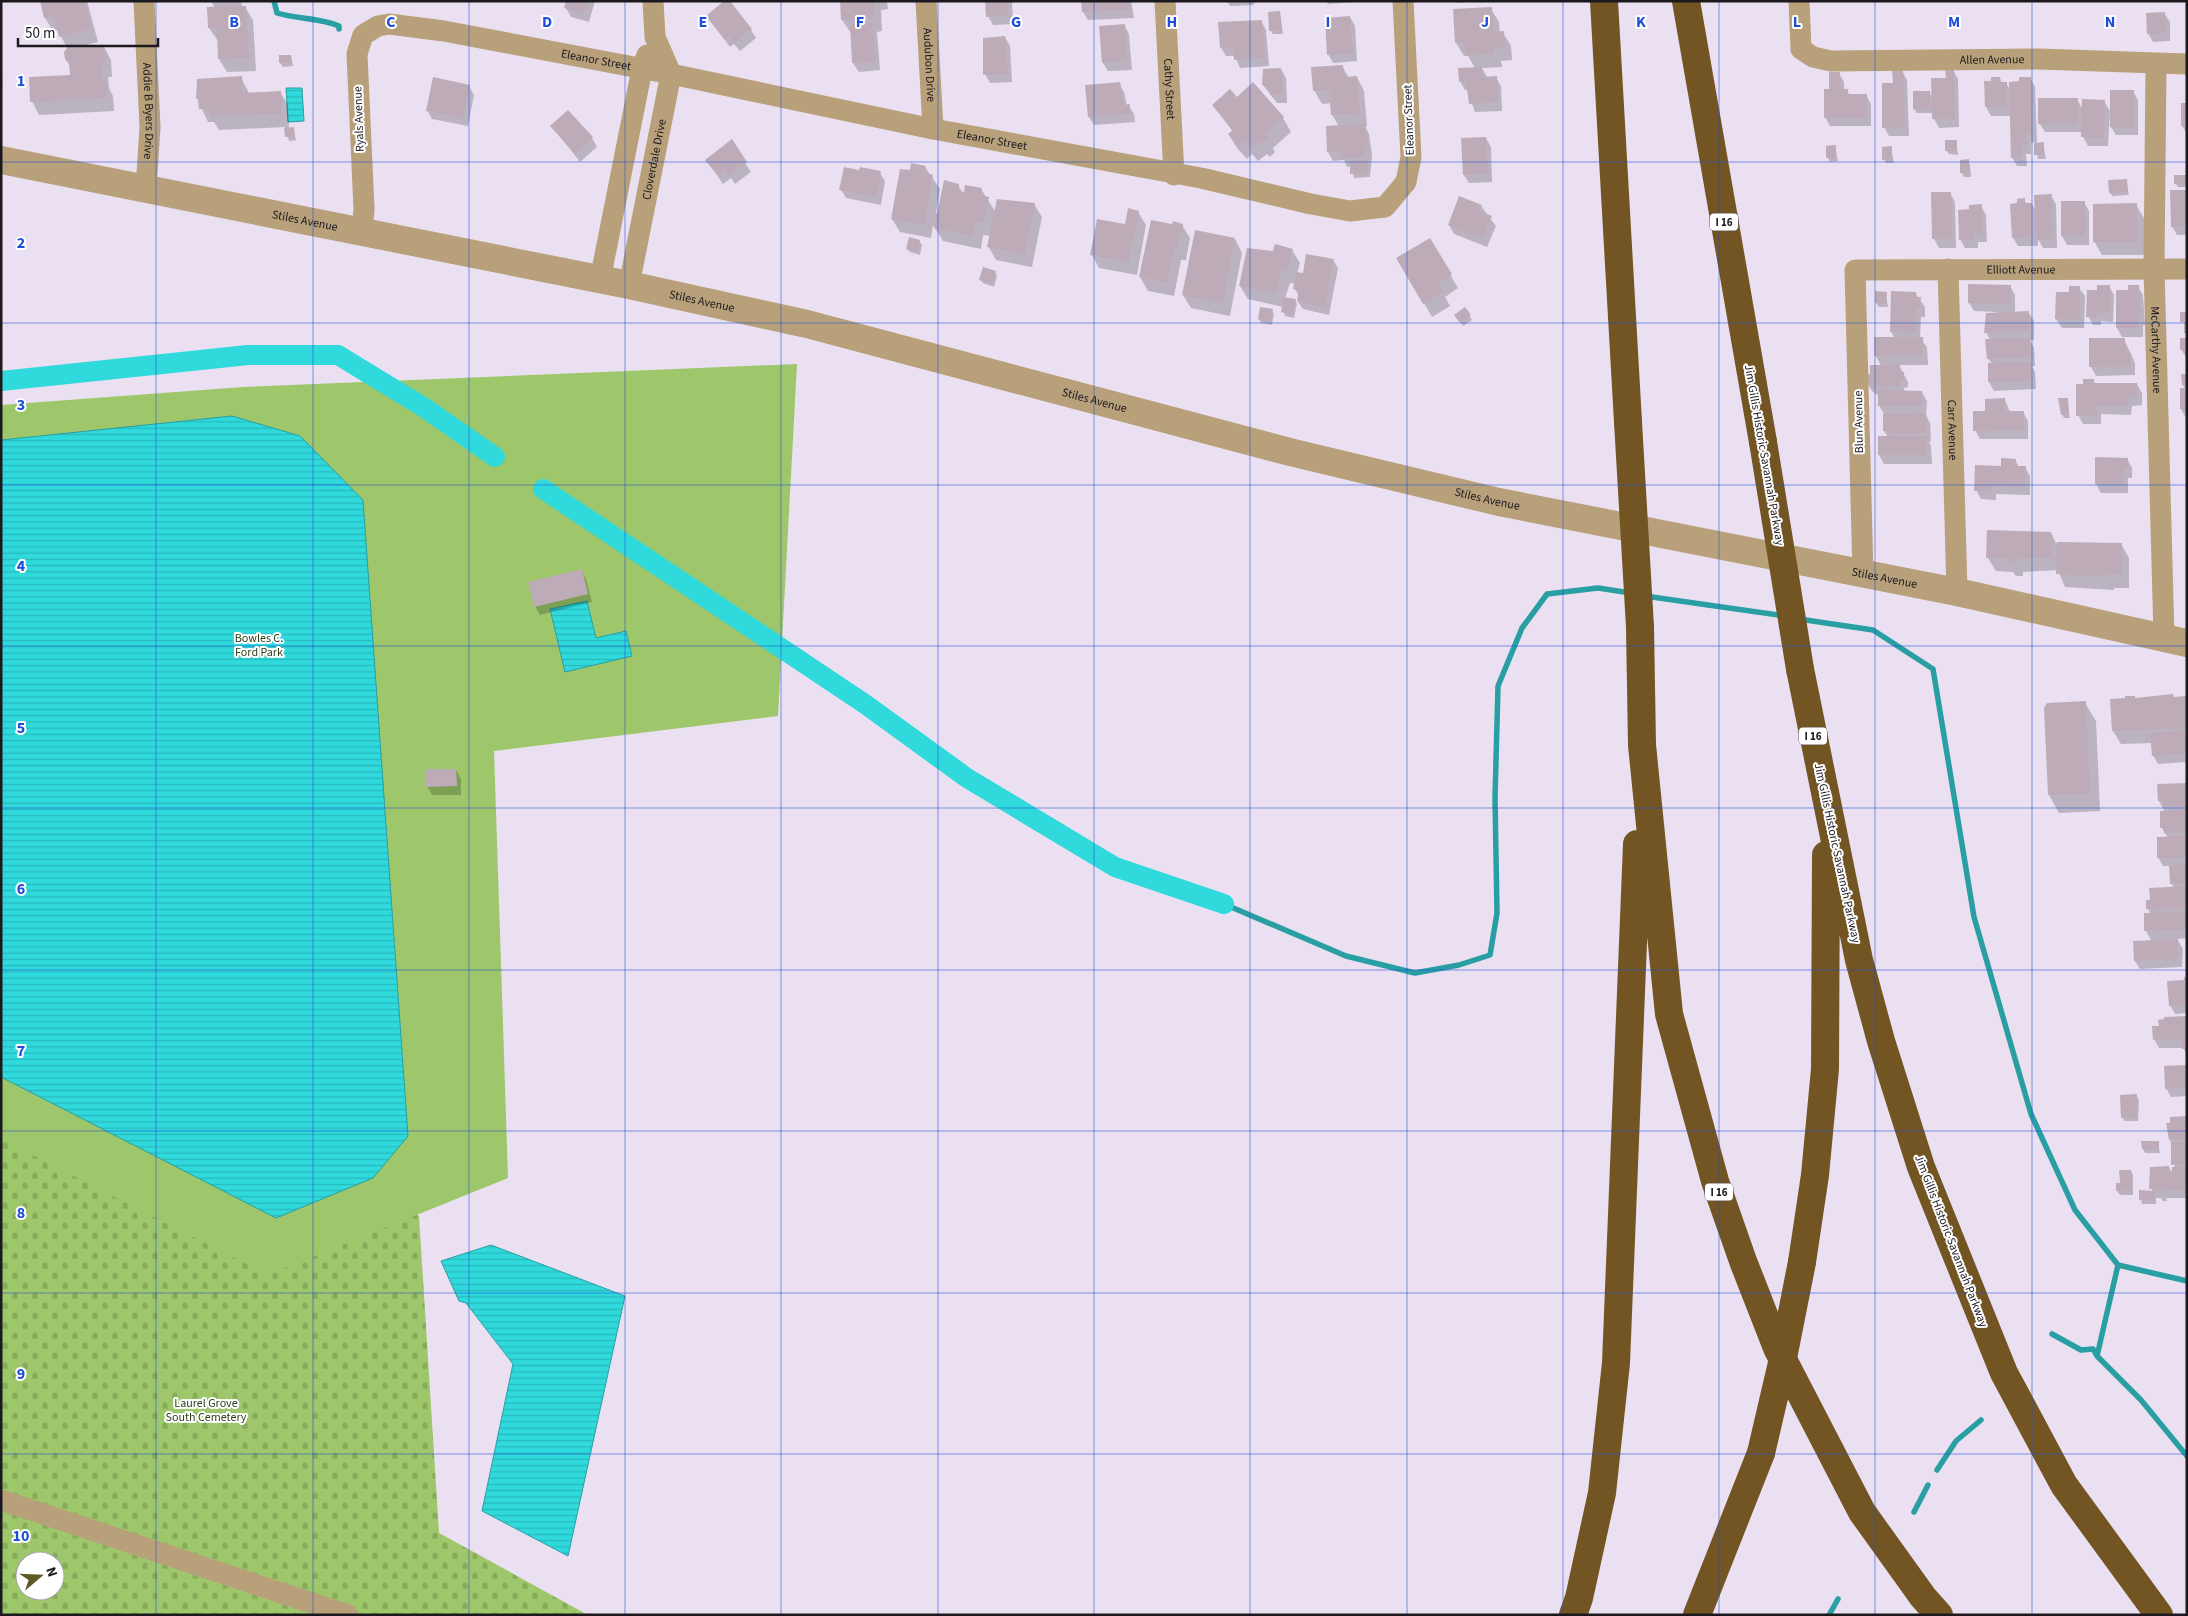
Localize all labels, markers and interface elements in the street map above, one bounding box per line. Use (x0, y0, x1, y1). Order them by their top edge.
text: B (229, 11, 239, 33)
text: C (386, 11, 396, 33)
text: D (542, 11, 552, 33)
text: E (699, 11, 707, 33)
text: F (856, 11, 864, 33)
text: G (1011, 11, 1021, 33)
text: H (1167, 11, 1177, 33)
text: I (1326, 11, 1330, 33)
text: J (1481, 11, 1489, 33)
text: K (1636, 11, 1646, 33)
text: L (1793, 11, 1801, 33)
text: M (1948, 11, 1960, 33)
text: N (2105, 11, 2115, 33)
scale bar (18, 15, 158, 47)
text: 50 m (25, 23, 55, 44)
street label: Audubon Drive (919, 27, 940, 103)
street label: Eleanor Street (560, 45, 632, 75)
street label: Allen Avenue (1960, 51, 2025, 68)
street label: Cathy Street (1159, 58, 1180, 120)
street label: Addie B Byers Drive (138, 62, 159, 160)
text: 1 (17, 70, 25, 92)
street label: Eleanor Street (1399, 84, 1419, 156)
street label: Ryals Avenue (349, 86, 369, 152)
street label: Cloverdale Drive (638, 117, 670, 201)
street label: Eleanor Street (956, 125, 1028, 155)
street label: Stiles Avenue (271, 206, 339, 235)
road number: I 16 (1710, 213, 1738, 230)
text: 2 (17, 232, 25, 254)
street label: Elliott Avenue (1986, 261, 2055, 278)
street label: Stiles Avenue (668, 286, 736, 316)
street label: McCarthy Avenue (2147, 306, 2166, 394)
street label: Jim Gillis Historic Savannah Parkway (1740, 363, 1788, 547)
street label: Stiles Avenue (1060, 383, 1129, 417)
street label: Blun Avenue (1850, 391, 1868, 453)
text: 3 (17, 394, 25, 416)
street label: Carr Avenue (1943, 399, 1962, 461)
street label: Stiles Avenue (1453, 483, 1521, 514)
text: 4 (17, 555, 26, 577)
street label: Stiles Avenue (1850, 563, 1919, 593)
park label: Bowles C. Ford Park (235, 630, 283, 661)
text: 5 (17, 717, 25, 739)
road number: I 16 (1799, 728, 1827, 744)
street label: Jim Gillis Historic Savannah Parkway (1810, 762, 1864, 945)
text: 6 (17, 878, 25, 900)
text: 7 (17, 1040, 25, 1062)
street label: Jim Gillis Historic Savannah Parkway (1910, 1152, 1992, 1330)
road number: I 16 (1705, 1184, 1733, 1200)
text: 8 (17, 1202, 25, 1224)
text: 9 (17, 1363, 25, 1385)
park label: Laurel Grove South Cemetery (166, 1395, 247, 1426)
text: 10 (13, 1525, 29, 1547)
north arrow (15, 1551, 65, 1601)
text: N (40, 1564, 62, 1580)

